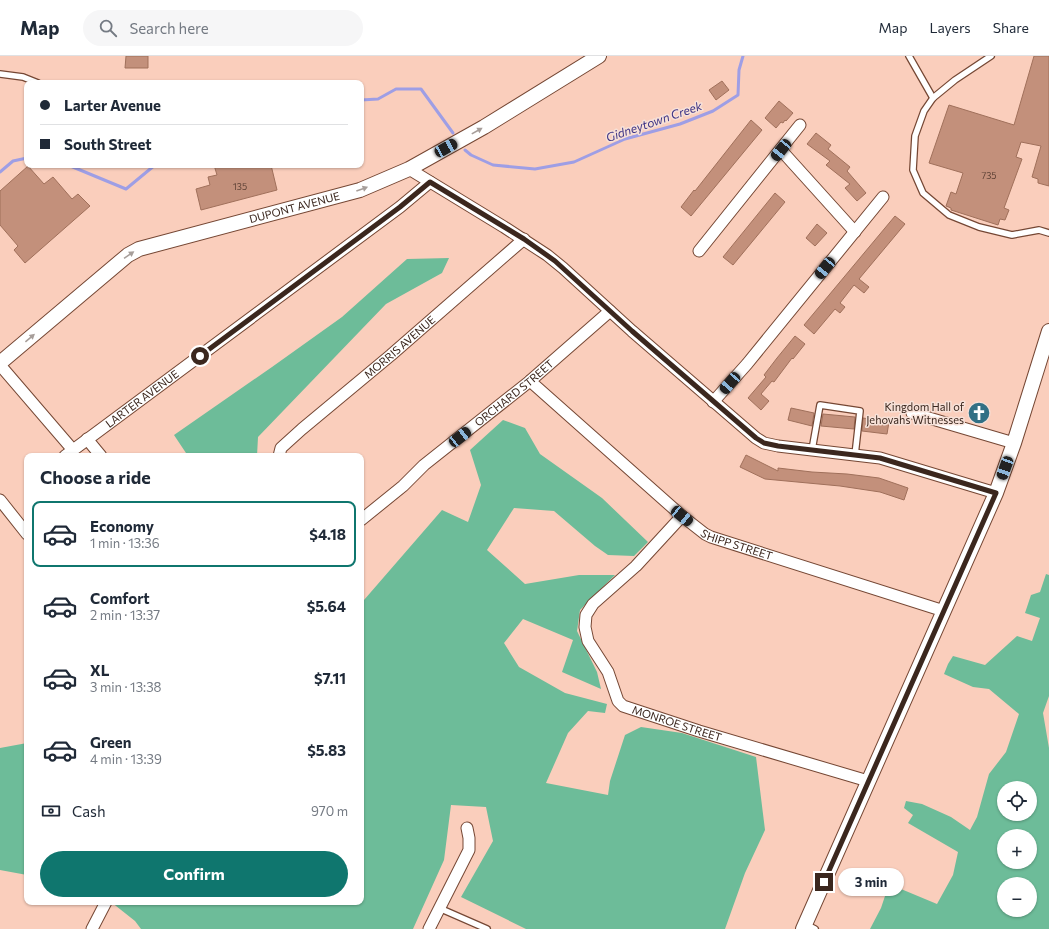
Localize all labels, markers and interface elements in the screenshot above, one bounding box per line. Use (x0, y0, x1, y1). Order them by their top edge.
search box (83, 10, 363, 46)
text: Map (20, 16, 59, 39)
icon: search (97, 17, 119, 39)
text: Search here (129, 19, 209, 37)
text: Map (879, 19, 907, 36)
text: Layers (929, 19, 971, 36)
text: Share (993, 19, 1029, 36)
text: Larter Avenue (64, 96, 161, 114)
water label: Gidneytown Creek (604, 98, 704, 144)
one-way arrow (472, 127, 483, 134)
text: South Street (64, 135, 152, 153)
car (433, 137, 459, 159)
car (769, 137, 793, 163)
house number: 735 (981, 170, 997, 181)
house number: 135 (233, 181, 247, 192)
one-way arrow (356, 186, 368, 192)
street label: DUPONT AVENUE (248, 189, 341, 225)
one-way arrow (123, 251, 135, 258)
car (813, 255, 837, 281)
street label: MORRIS AVENUE (361, 313, 437, 381)
one-way arrow (24, 334, 35, 343)
route start (191, 347, 209, 365)
street label: ORCHARD STREET (472, 357, 556, 429)
street label: LARTER AVENUE (103, 367, 181, 430)
car (718, 370, 742, 396)
place label: Kingdom Hall of Jehovahs Witnesses (866, 400, 965, 427)
church icon: Kingdom Hall of Jehovahs Witnesses (966, 400, 992, 426)
car (447, 425, 473, 449)
car (995, 455, 1015, 481)
text: Choose a ride (40, 466, 151, 488)
car (669, 504, 695, 528)
icon: car (42, 516, 78, 552)
text: Economy (90, 517, 154, 535)
text: $4.18 (309, 525, 346, 543)
street label: SHIPP STREET (698, 526, 774, 562)
text: 1 min · 13:36 (90, 535, 160, 551)
icon: car (42, 588, 78, 624)
text: Comfort (90, 589, 150, 607)
text: $5.64 (307, 597, 346, 615)
text: 2 min · 13:37 (90, 607, 160, 623)
icon: car (42, 660, 78, 696)
text: XL (90, 661, 109, 679)
text: $7.11 (314, 669, 346, 687)
text: 3 min · 13:38 (90, 679, 161, 695)
street label: MONROE STREET (631, 702, 723, 743)
icon: car (42, 732, 78, 768)
text: Green (90, 733, 131, 751)
text: $5.83 (307, 741, 346, 759)
text: 4 min · 13:39 (90, 751, 162, 767)
map controls (997, 781, 1037, 917)
button: locate (997, 781, 1037, 821)
icon: cash (40, 800, 62, 822)
text: Cash (72, 802, 106, 820)
text: 970 m (311, 803, 348, 819)
button: + (997, 829, 1037, 869)
button: Confirm (40, 851, 348, 897)
callout: 3 min (838, 868, 904, 896)
route end (815, 873, 833, 891)
text: 3 min (855, 874, 887, 890)
button: − (997, 877, 1037, 917)

